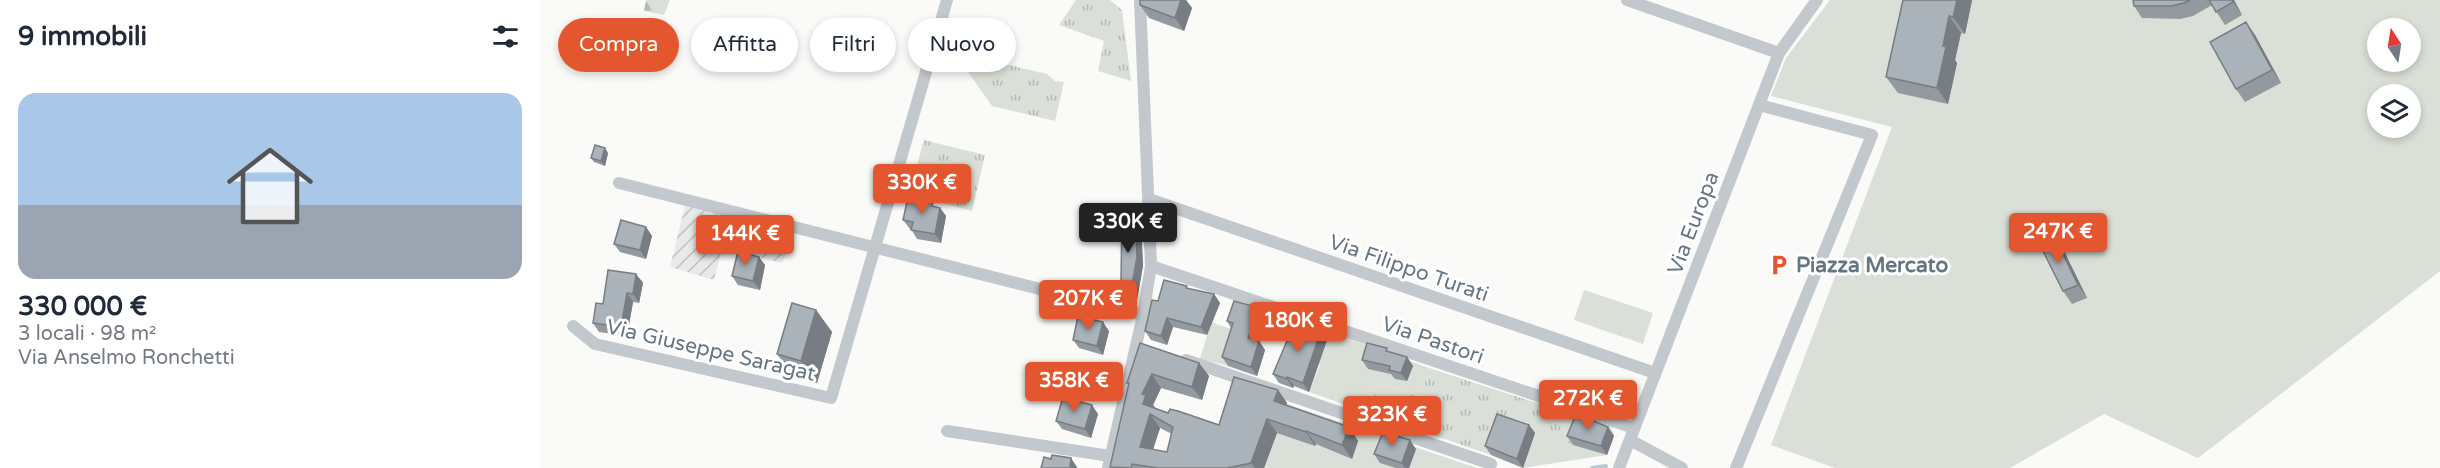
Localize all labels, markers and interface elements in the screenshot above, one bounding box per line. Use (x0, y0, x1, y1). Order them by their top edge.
chip: Compra (558, 18, 679, 72)
chip: Affitta (691, 18, 798, 72)
chip: Filtri (810, 18, 896, 72)
chip: Nuovo (908, 18, 1016, 72)
north arrow (2367, 18, 2421, 72)
map controls (2367, 18, 2421, 138)
icon: filters (489, 20, 522, 53)
text: 9 immobili (18, 21, 147, 52)
button: layers (2367, 84, 2421, 138)
icon: home (216, 132, 324, 240)
pin: 330K € (873, 164, 971, 215)
street label: Via Europa (1662, 168, 1725, 278)
text: 330K € (887, 171, 957, 195)
pin: 330K € (1079, 203, 1177, 254)
text: 330K € (1093, 210, 1163, 234)
pin: 247K € (2009, 213, 2107, 264)
pin: 144K € (696, 215, 794, 266)
text: 247K € (2023, 220, 2093, 244)
text: 144K € (710, 222, 780, 246)
street label: Via Filippo Turati (1326, 229, 1492, 307)
parking icon: Piazza Mercato (1767, 253, 1791, 277)
place label: Piazza Mercato (1796, 253, 1948, 278)
pin: 207K € (1039, 280, 1137, 331)
text: 207K € (1053, 287, 1123, 311)
text: 330 000 € (18, 291, 147, 322)
pin: 180K € (1249, 302, 1347, 353)
text: 180K € (1263, 309, 1333, 333)
street label: Via Pastori (1379, 311, 1487, 370)
street label: Via Giuseppe Saragat (604, 314, 818, 387)
text: 3 locali · 98 m² (18, 322, 156, 346)
text: Via Anselmo Ronchetti (18, 346, 235, 370)
pin: 358K € (1025, 362, 1123, 413)
text: 358K € (1039, 369, 1109, 393)
pin: 272K € (1539, 380, 1637, 431)
text: 272K € (1553, 387, 1623, 411)
pin: 323K € (1343, 396, 1441, 447)
text: 323K € (1357, 403, 1427, 427)

